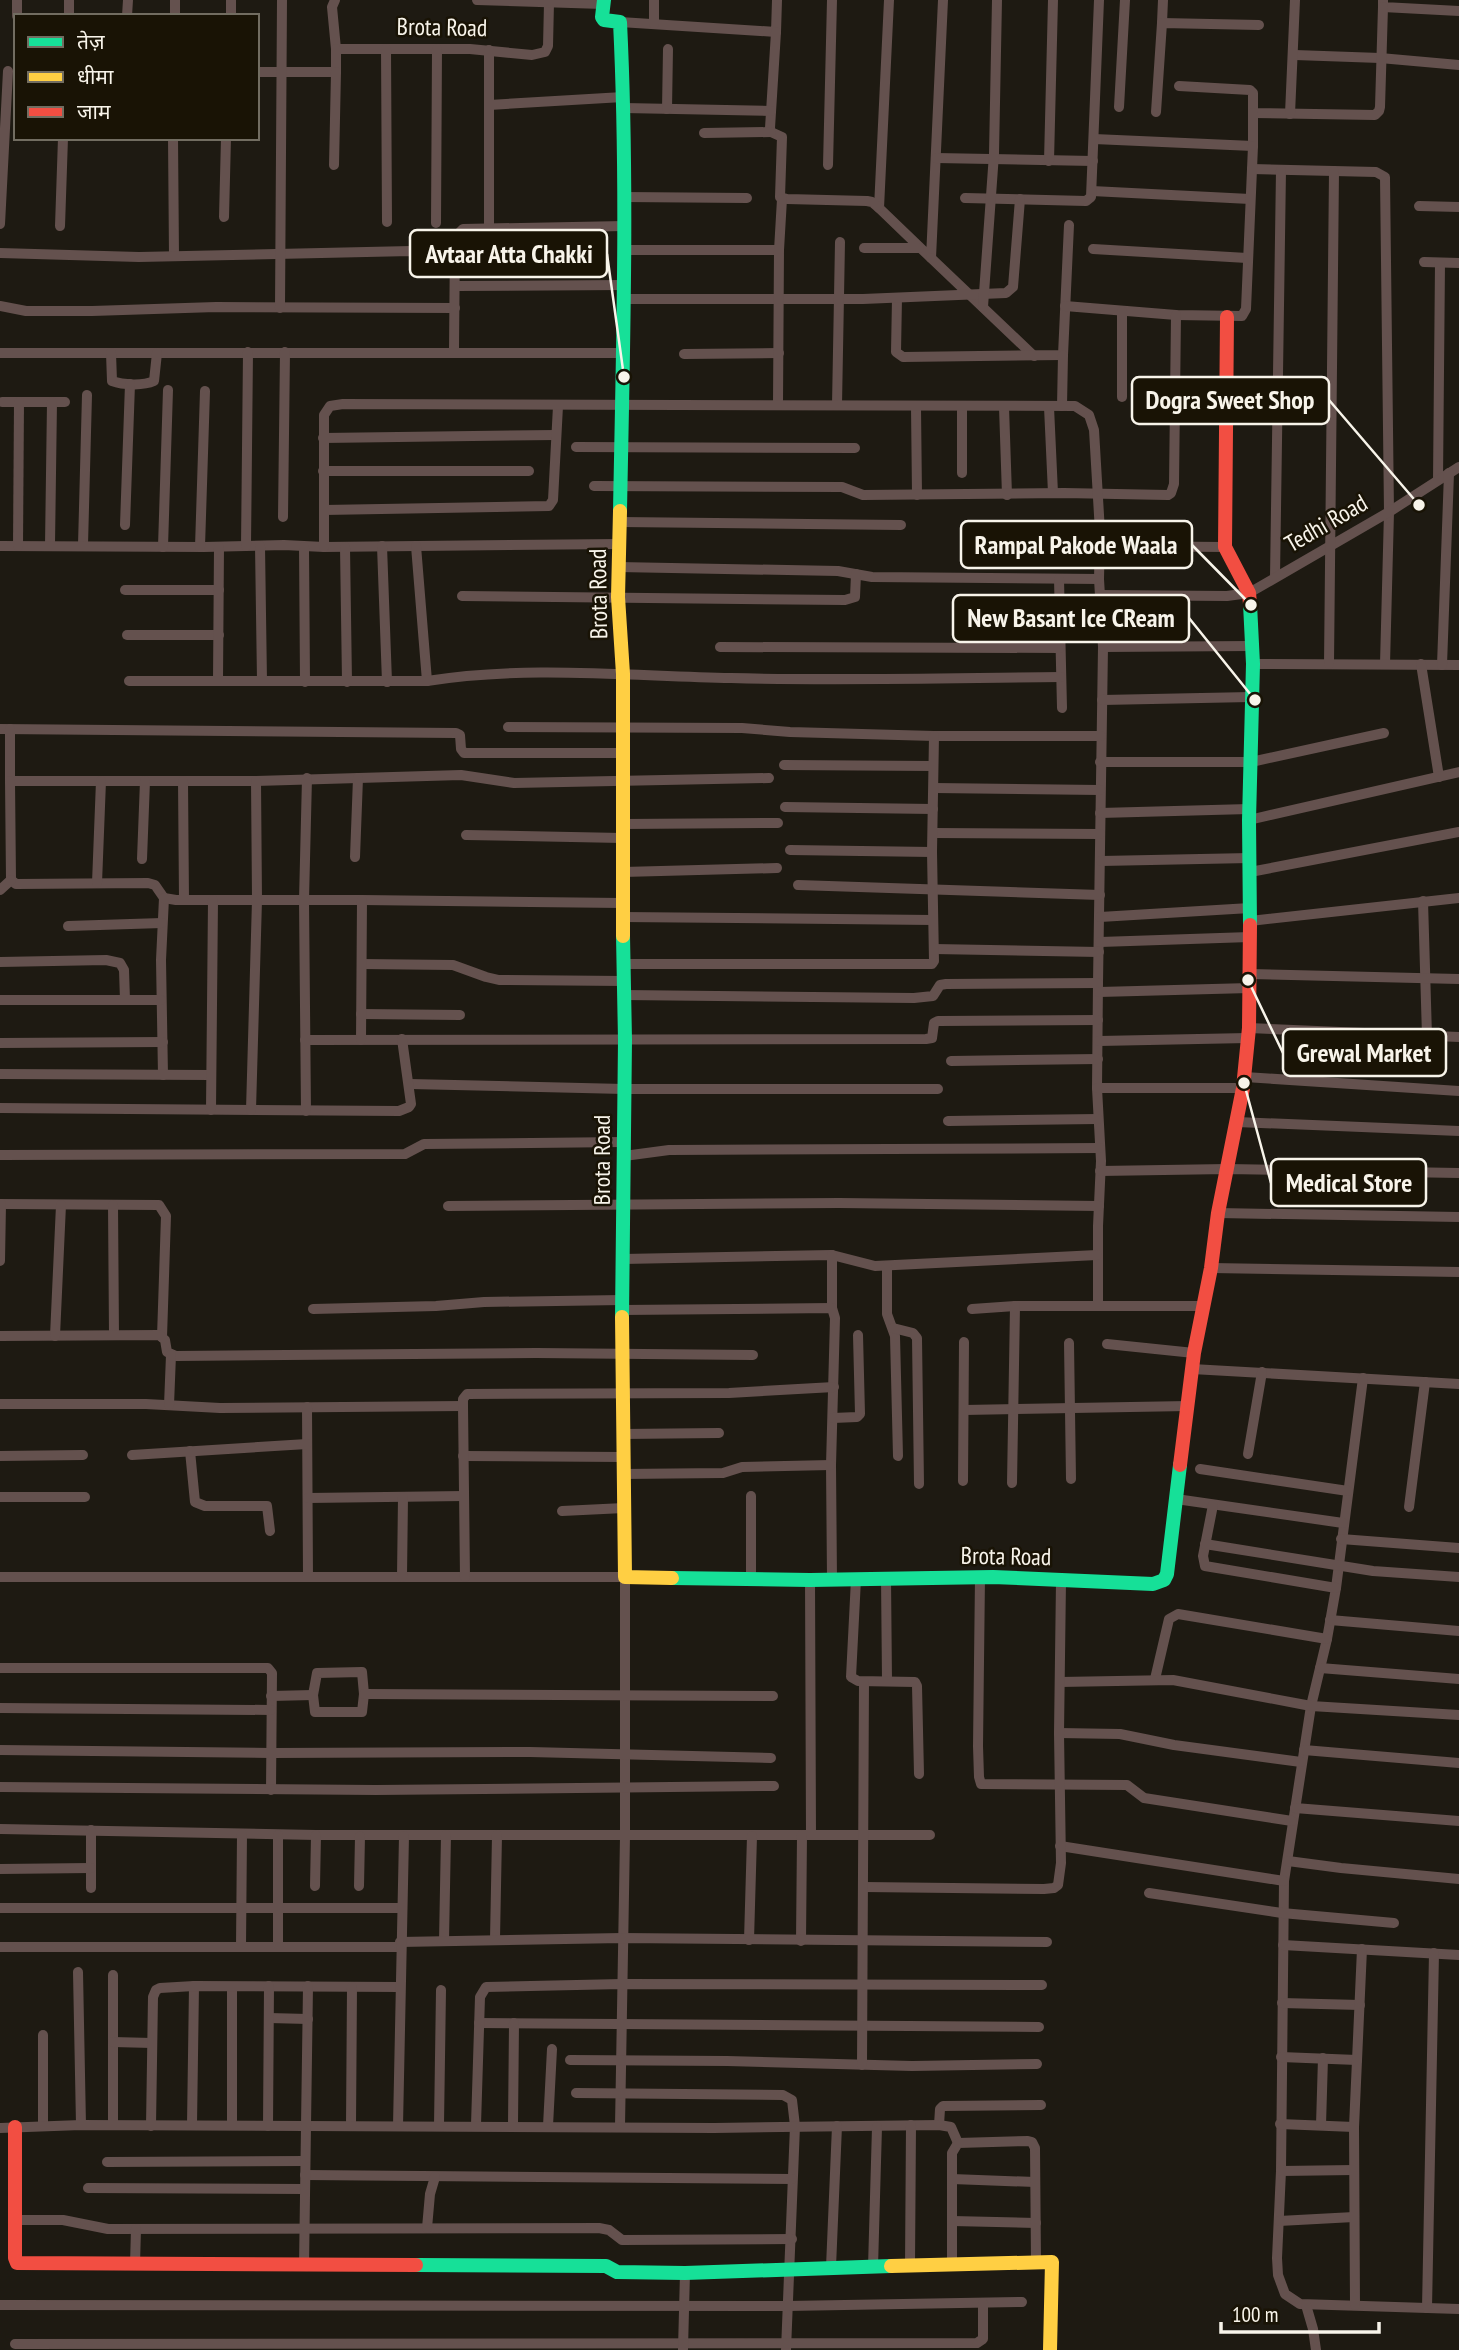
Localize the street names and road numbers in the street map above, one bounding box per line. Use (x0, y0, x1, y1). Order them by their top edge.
street label: Brota Road (396, 11, 488, 43)
street label: Tedhi Road (1279, 487, 1373, 559)
street label: Brota Road (582, 548, 614, 640)
street label: Brota Road (586, 1115, 617, 1205)
street label: Brota Road (960, 1540, 1052, 1572)

